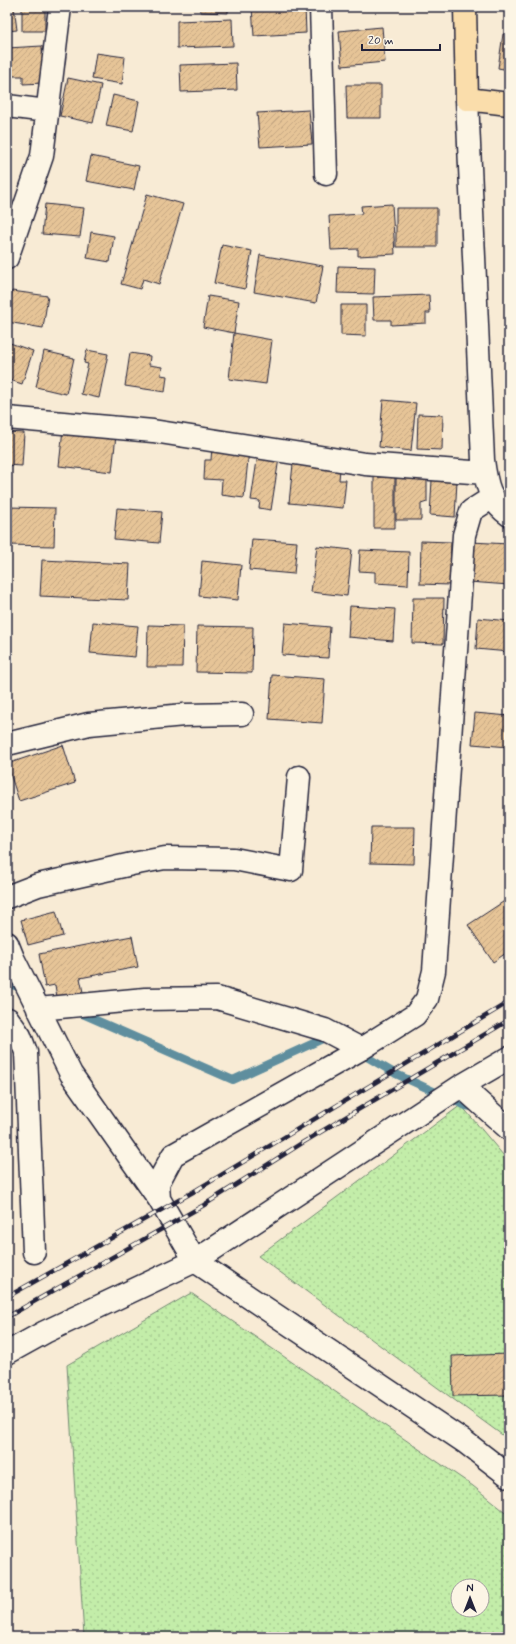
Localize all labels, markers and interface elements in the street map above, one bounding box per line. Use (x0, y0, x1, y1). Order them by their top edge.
scale bar (362, 26, 440, 52)
text: 20 m (368, 33, 394, 49)
north arrow (450, 1578, 490, 1618)
text: N (466, 1582, 474, 1596)

